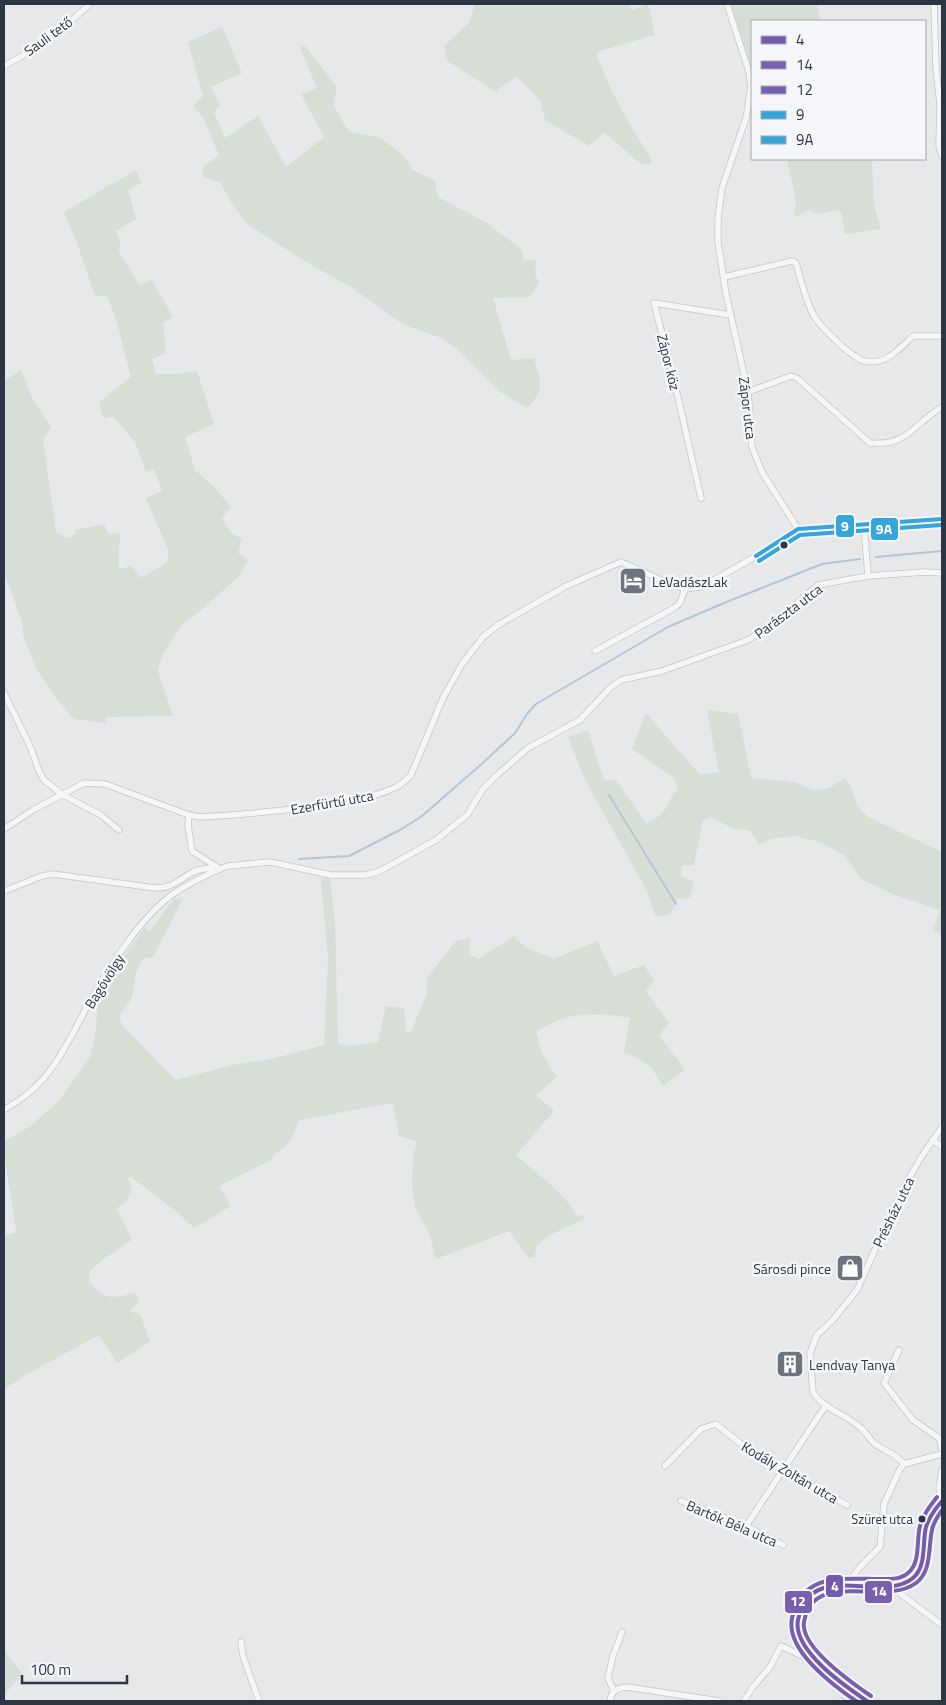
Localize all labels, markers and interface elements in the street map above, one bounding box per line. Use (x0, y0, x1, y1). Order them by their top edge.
street label: Sauli tető (19, 11, 77, 61)
legend (751, 20, 926, 160)
text: 4 (796, 28, 804, 51)
text: 14 (796, 53, 813, 76)
text: 12 (796, 78, 813, 101)
text: 9 (796, 103, 804, 126)
text: 9A (796, 128, 813, 151)
street label: Zápor köz (652, 332, 686, 392)
street label: Zápor utca (734, 376, 762, 440)
line badge: 9 (835, 514, 855, 538)
text: 9 (841, 515, 849, 536)
line badge: 9A (870, 517, 899, 541)
text: 9A (876, 518, 893, 539)
unlabelled marker (779, 540, 789, 550)
hotel icon: LeVadászLak (618, 566, 648, 596)
place label: LeVadászLak (652, 571, 728, 592)
street label: Parászta utca (750, 578, 826, 644)
street label: Ezerfürtű utca (289, 784, 375, 820)
street label: Bagóvölgy (79, 949, 129, 1013)
street label: Présház utca (867, 1173, 919, 1251)
shop icon: Sárosdi pince (835, 1253, 865, 1283)
place label: Sárosdi pince (753, 1258, 831, 1279)
building icon: Lendvay Tanya (775, 1349, 805, 1379)
place label: Lendvay Tanya (809, 1354, 895, 1375)
street label: Kodály Zoltán utca (738, 1436, 842, 1508)
street label: Bartók Béla utca (683, 1494, 781, 1552)
place label: Szüret utca (851, 1509, 913, 1529)
marker: Szüret utca (917, 1514, 927, 1524)
line badge: 4 (825, 1574, 844, 1598)
text: 4 (831, 1575, 839, 1596)
line badge: 14 (864, 1580, 893, 1604)
text: 14 (871, 1580, 887, 1601)
line badge: 12 (784, 1590, 813, 1614)
text: 12 (790, 1590, 806, 1611)
scale bar (22, 1652, 128, 1684)
text: 100 m (30, 1658, 71, 1681)

